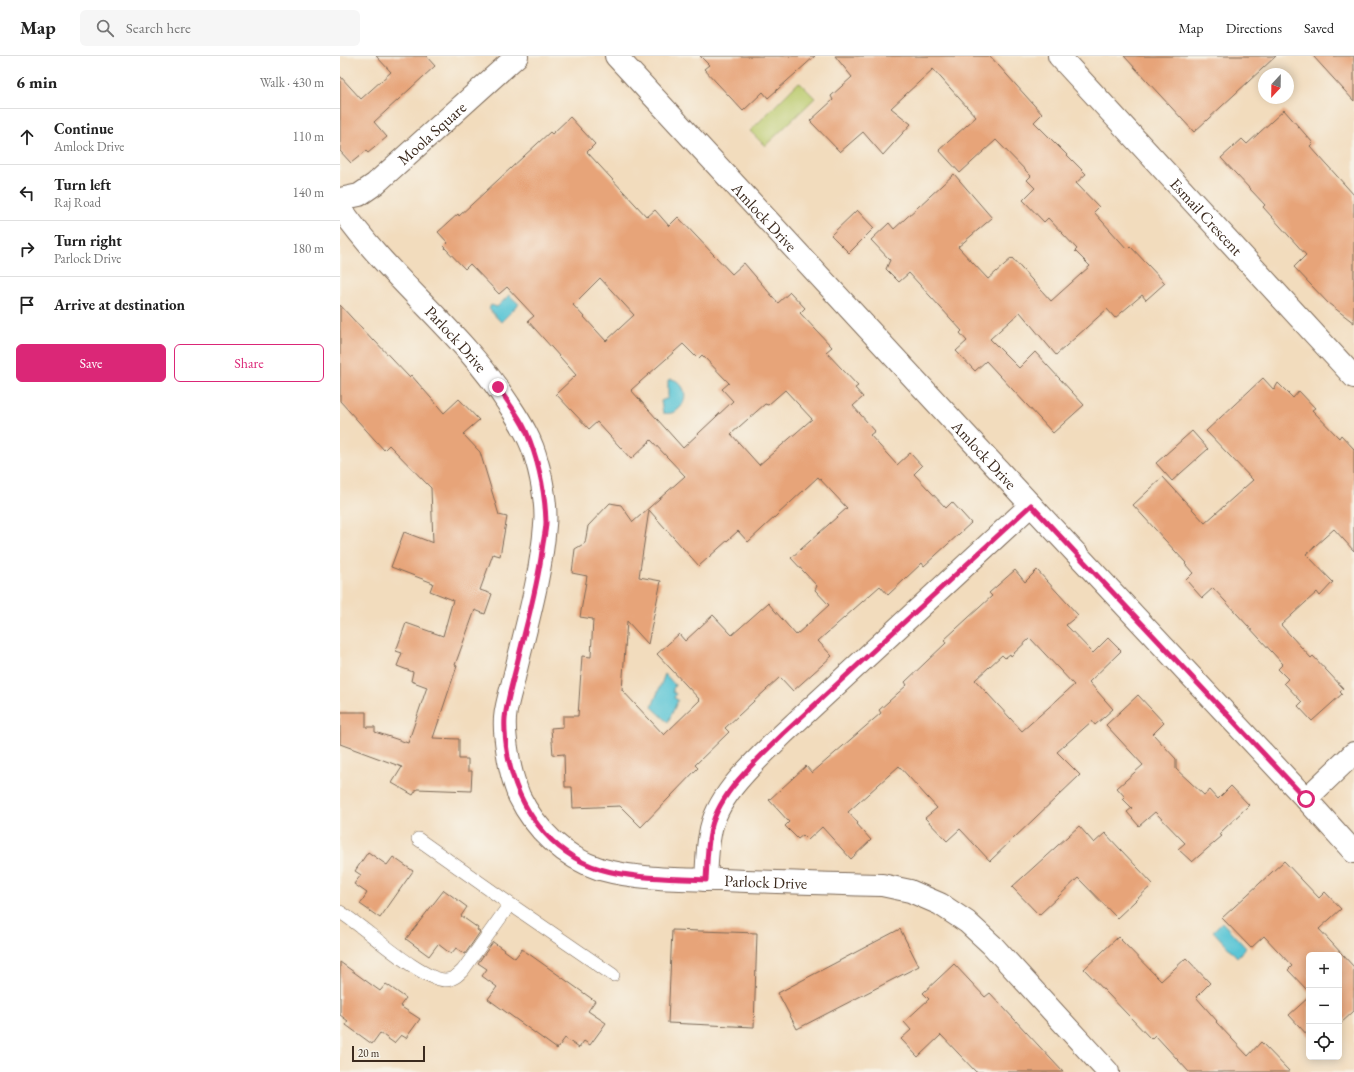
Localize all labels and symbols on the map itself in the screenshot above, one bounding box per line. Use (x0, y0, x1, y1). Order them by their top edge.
north arrow (1258, 68, 1294, 104)
street label: Moola Square (393, 97, 471, 170)
street label: Esmail Crescent (1165, 174, 1247, 260)
street label: Amlock Drive (726, 177, 801, 256)
street label: Parlock Drive (420, 301, 492, 377)
route end (489, 378, 507, 396)
street label: Amlock Drive (946, 415, 1021, 494)
route start (1297, 790, 1315, 808)
street label: Parlock Drive (724, 870, 808, 894)
scale bar (352, 1044, 425, 1063)

